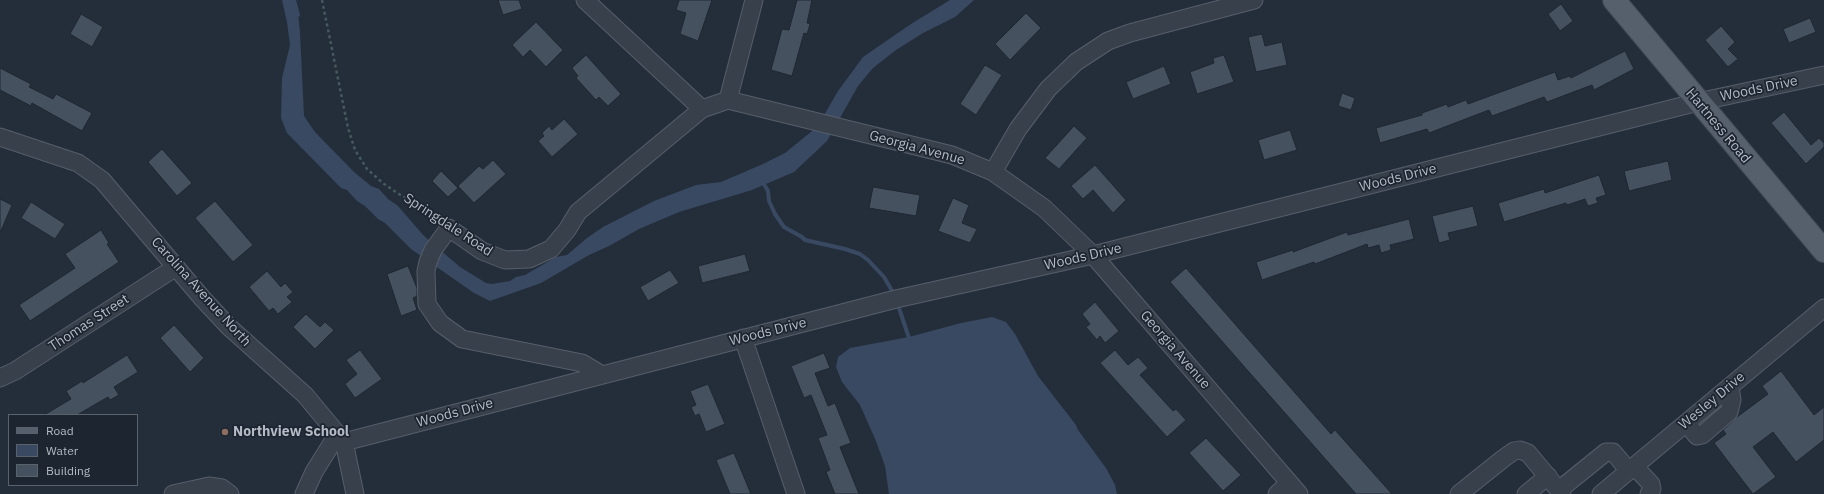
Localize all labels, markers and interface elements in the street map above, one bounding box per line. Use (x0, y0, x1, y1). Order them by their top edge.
street label: Woods Drive (1719, 73, 1799, 105)
street label: Hartness Road (1682, 85, 1754, 167)
street label: Georgia Avenue (867, 127, 967, 169)
street label: Woods Drive (1358, 160, 1438, 196)
street label: Springdale Road (400, 190, 496, 260)
street label: Carolina Avenue North (148, 234, 254, 350)
street label: Woods Drive (1043, 240, 1123, 274)
street label: Thomas Street (46, 291, 132, 355)
street label: Georgia Avenue (1136, 307, 1214, 393)
street label: Woods Drive (728, 314, 808, 350)
street label: Wesley Drive (1676, 369, 1748, 433)
street label: Woods Drive (415, 395, 495, 431)
legend (8, 414, 138, 486)
text: Road (46, 423, 74, 438)
place label: Northview School (233, 424, 349, 440)
marker: Northview School (220, 427, 230, 437)
text: Water (46, 443, 78, 458)
text: Building (46, 463, 90, 478)

